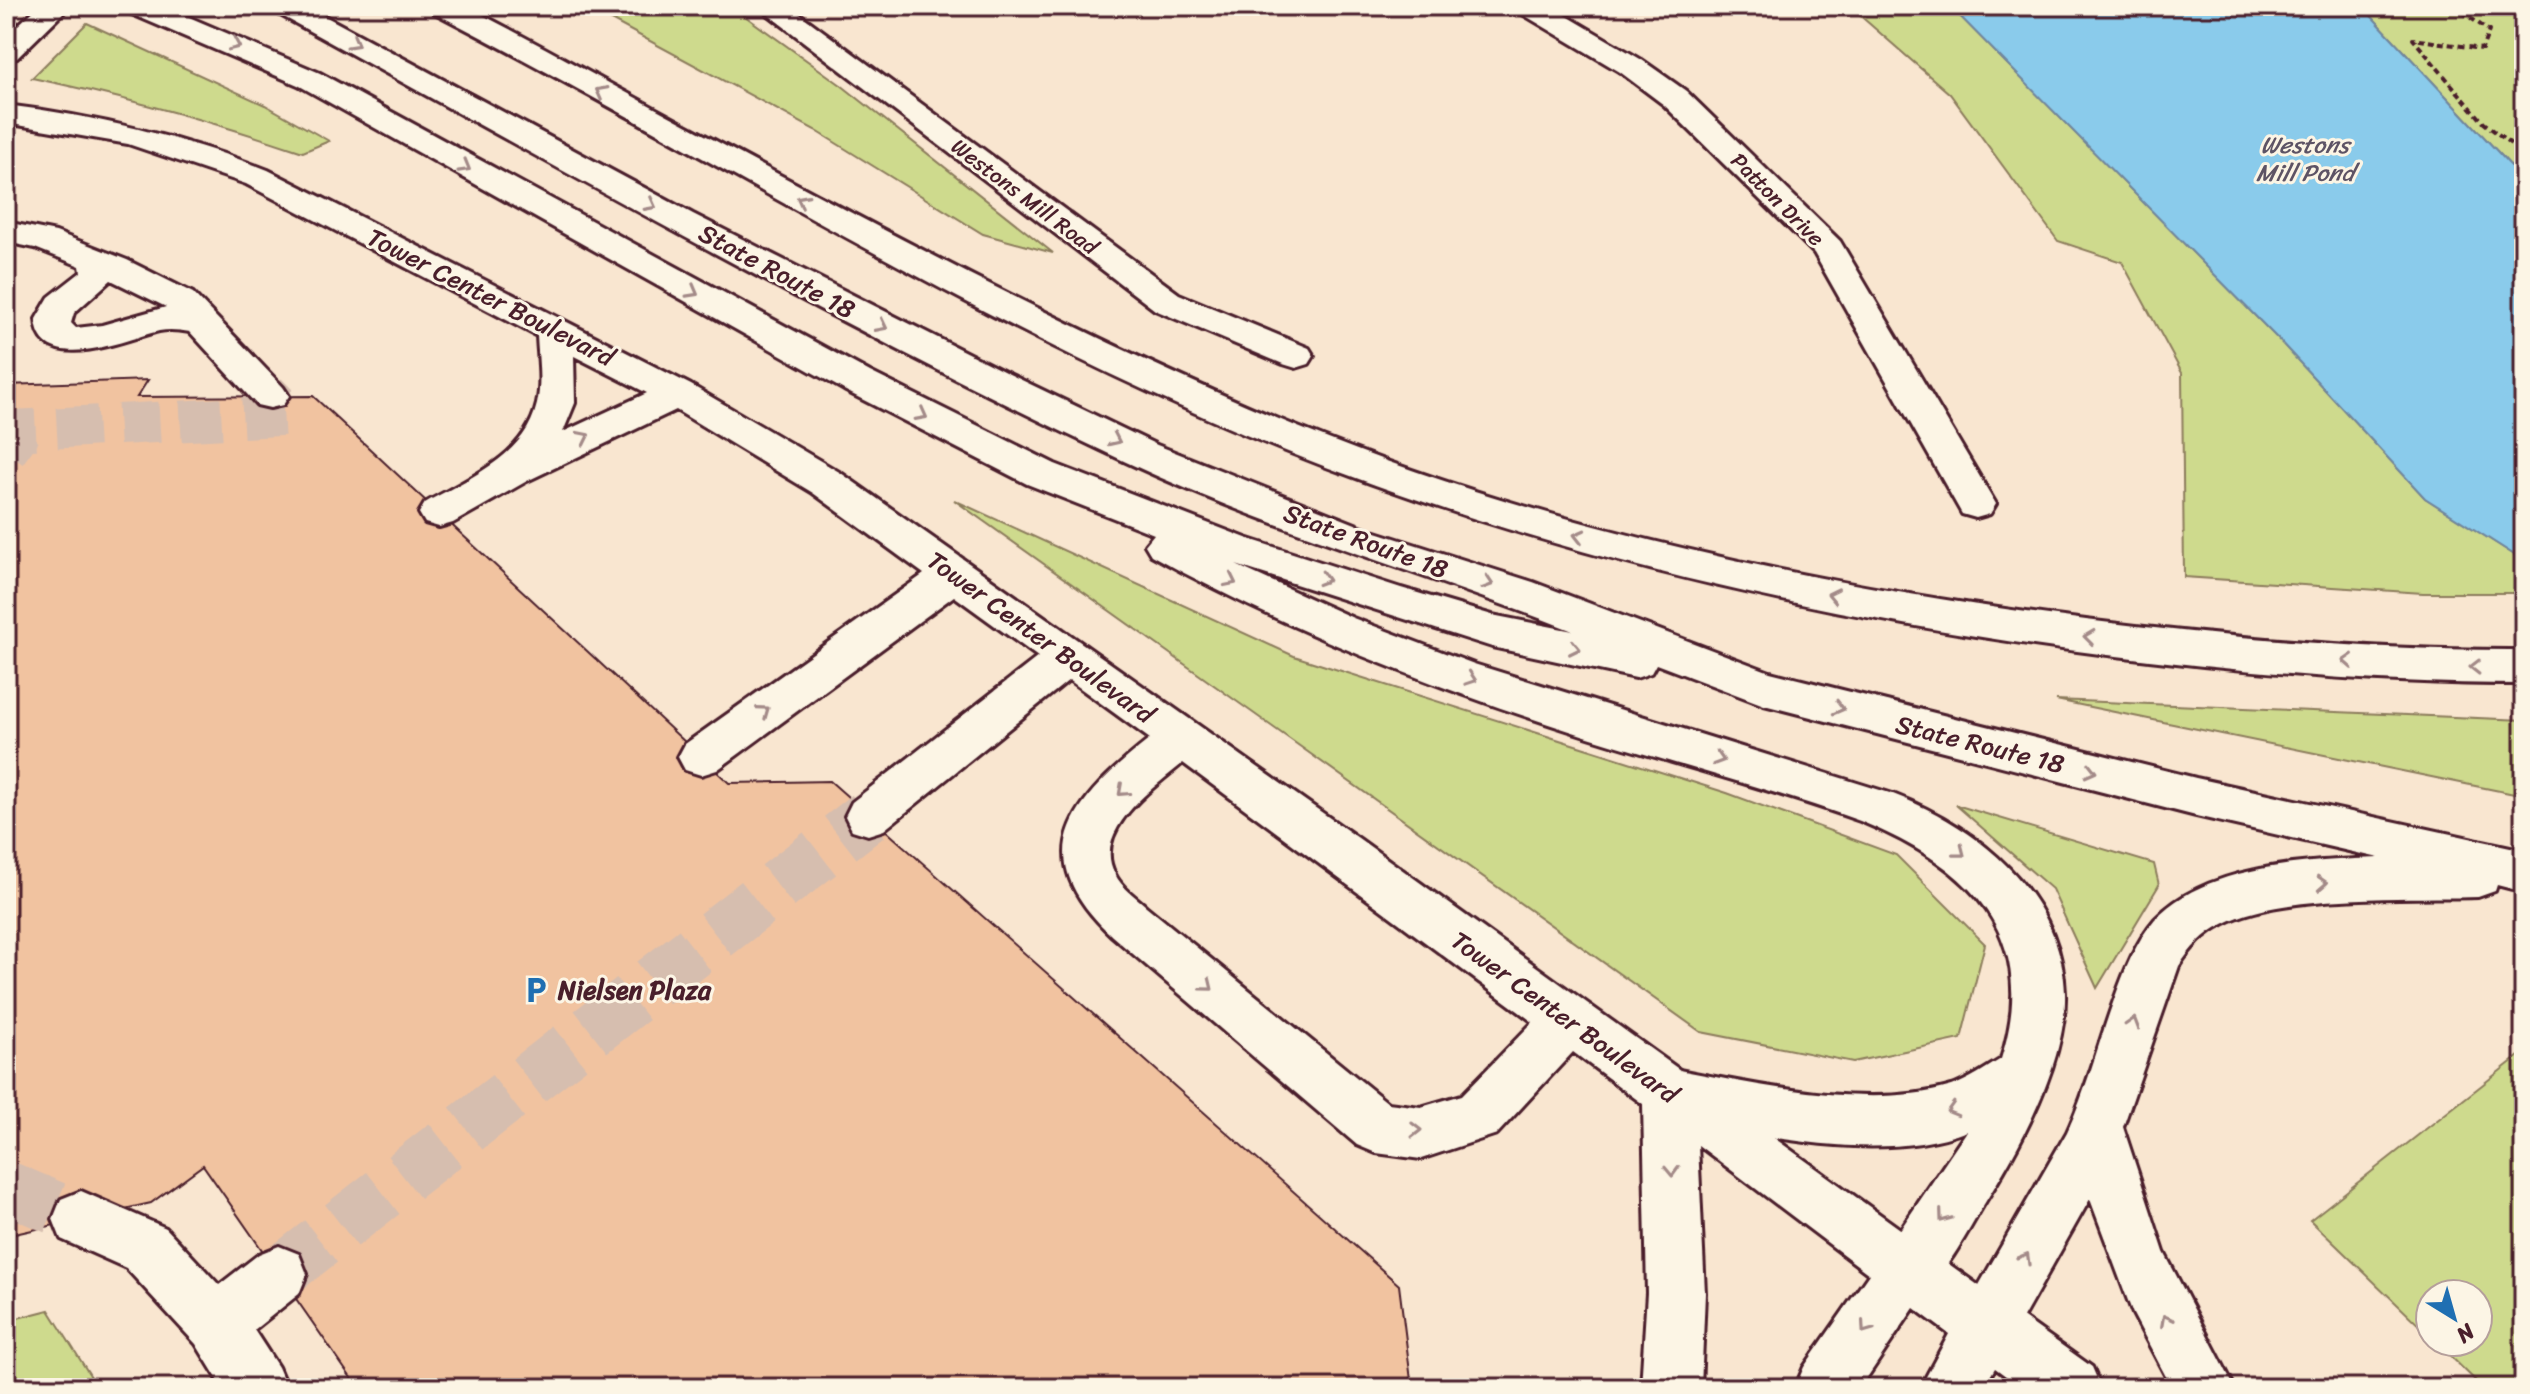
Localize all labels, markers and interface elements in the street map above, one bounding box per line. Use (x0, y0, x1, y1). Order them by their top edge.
one-way arrow (346, 34, 360, 49)
one-way arrow (227, 36, 241, 52)
one-way arrow (595, 86, 610, 101)
water label: Westons Mill Pond (2256, 124, 2360, 194)
street label: Westons Mill Road (943, 128, 1108, 266)
street label: Patton Drive (1721, 143, 1834, 256)
one-way arrow (456, 157, 471, 173)
one-way arrow (796, 194, 811, 210)
one-way arrow (643, 195, 657, 211)
street label: State Route 18 (690, 210, 864, 332)
street label: Tower Center Boulevard (359, 215, 625, 380)
one-way arrow (685, 282, 699, 297)
one-way arrow (873, 316, 888, 331)
one-way arrow (913, 406, 928, 421)
one-way arrow (575, 431, 590, 447)
one-way arrow (1107, 431, 1121, 447)
street label: State Route 18 (1277, 490, 1455, 592)
one-way arrow (1573, 529, 1587, 546)
street label: Tower Center Boulevard (917, 538, 1167, 737)
one-way arrow (1316, 570, 1330, 586)
one-way arrow (1222, 572, 1237, 587)
one-way arrow (1481, 574, 1495, 590)
one-way arrow (1826, 587, 1840, 604)
one-way arrow (2082, 629, 2096, 646)
one-way arrow (1567, 639, 1581, 656)
one-way arrow (2341, 653, 2354, 670)
one-way arrow (2468, 658, 2481, 675)
one-way arrow (1464, 670, 1478, 686)
one-way arrow (1832, 698, 1846, 715)
street label: State Route 18 (1891, 701, 2069, 787)
one-way arrow (755, 706, 770, 721)
one-way arrow (1711, 749, 1725, 765)
one-way arrow (2084, 762, 2098, 779)
one-way arrow (1117, 781, 1132, 795)
one-way arrow (1951, 843, 1966, 857)
one-way arrow (2316, 875, 2329, 892)
street label: Tower Center Boulevard (1441, 918, 1691, 1117)
place label: Nielsen Plaza (557, 967, 712, 1013)
parking icon: Nielsen Plaza (521, 975, 551, 1005)
one-way arrow (1199, 976, 1214, 991)
one-way arrow (2124, 1017, 2140, 1030)
one-way arrow (1945, 1101, 1959, 1117)
one-way arrow (1410, 1122, 1423, 1139)
one-way arrow (1664, 1165, 1681, 1178)
one-way arrow (1939, 1209, 1953, 1223)
one-way arrow (2015, 1252, 2031, 1267)
north arrow (2414, 1278, 2494, 1358)
text: N (2447, 1313, 2484, 1354)
one-way arrow (2160, 1315, 2176, 1329)
one-way arrow (1860, 1320, 1875, 1334)

